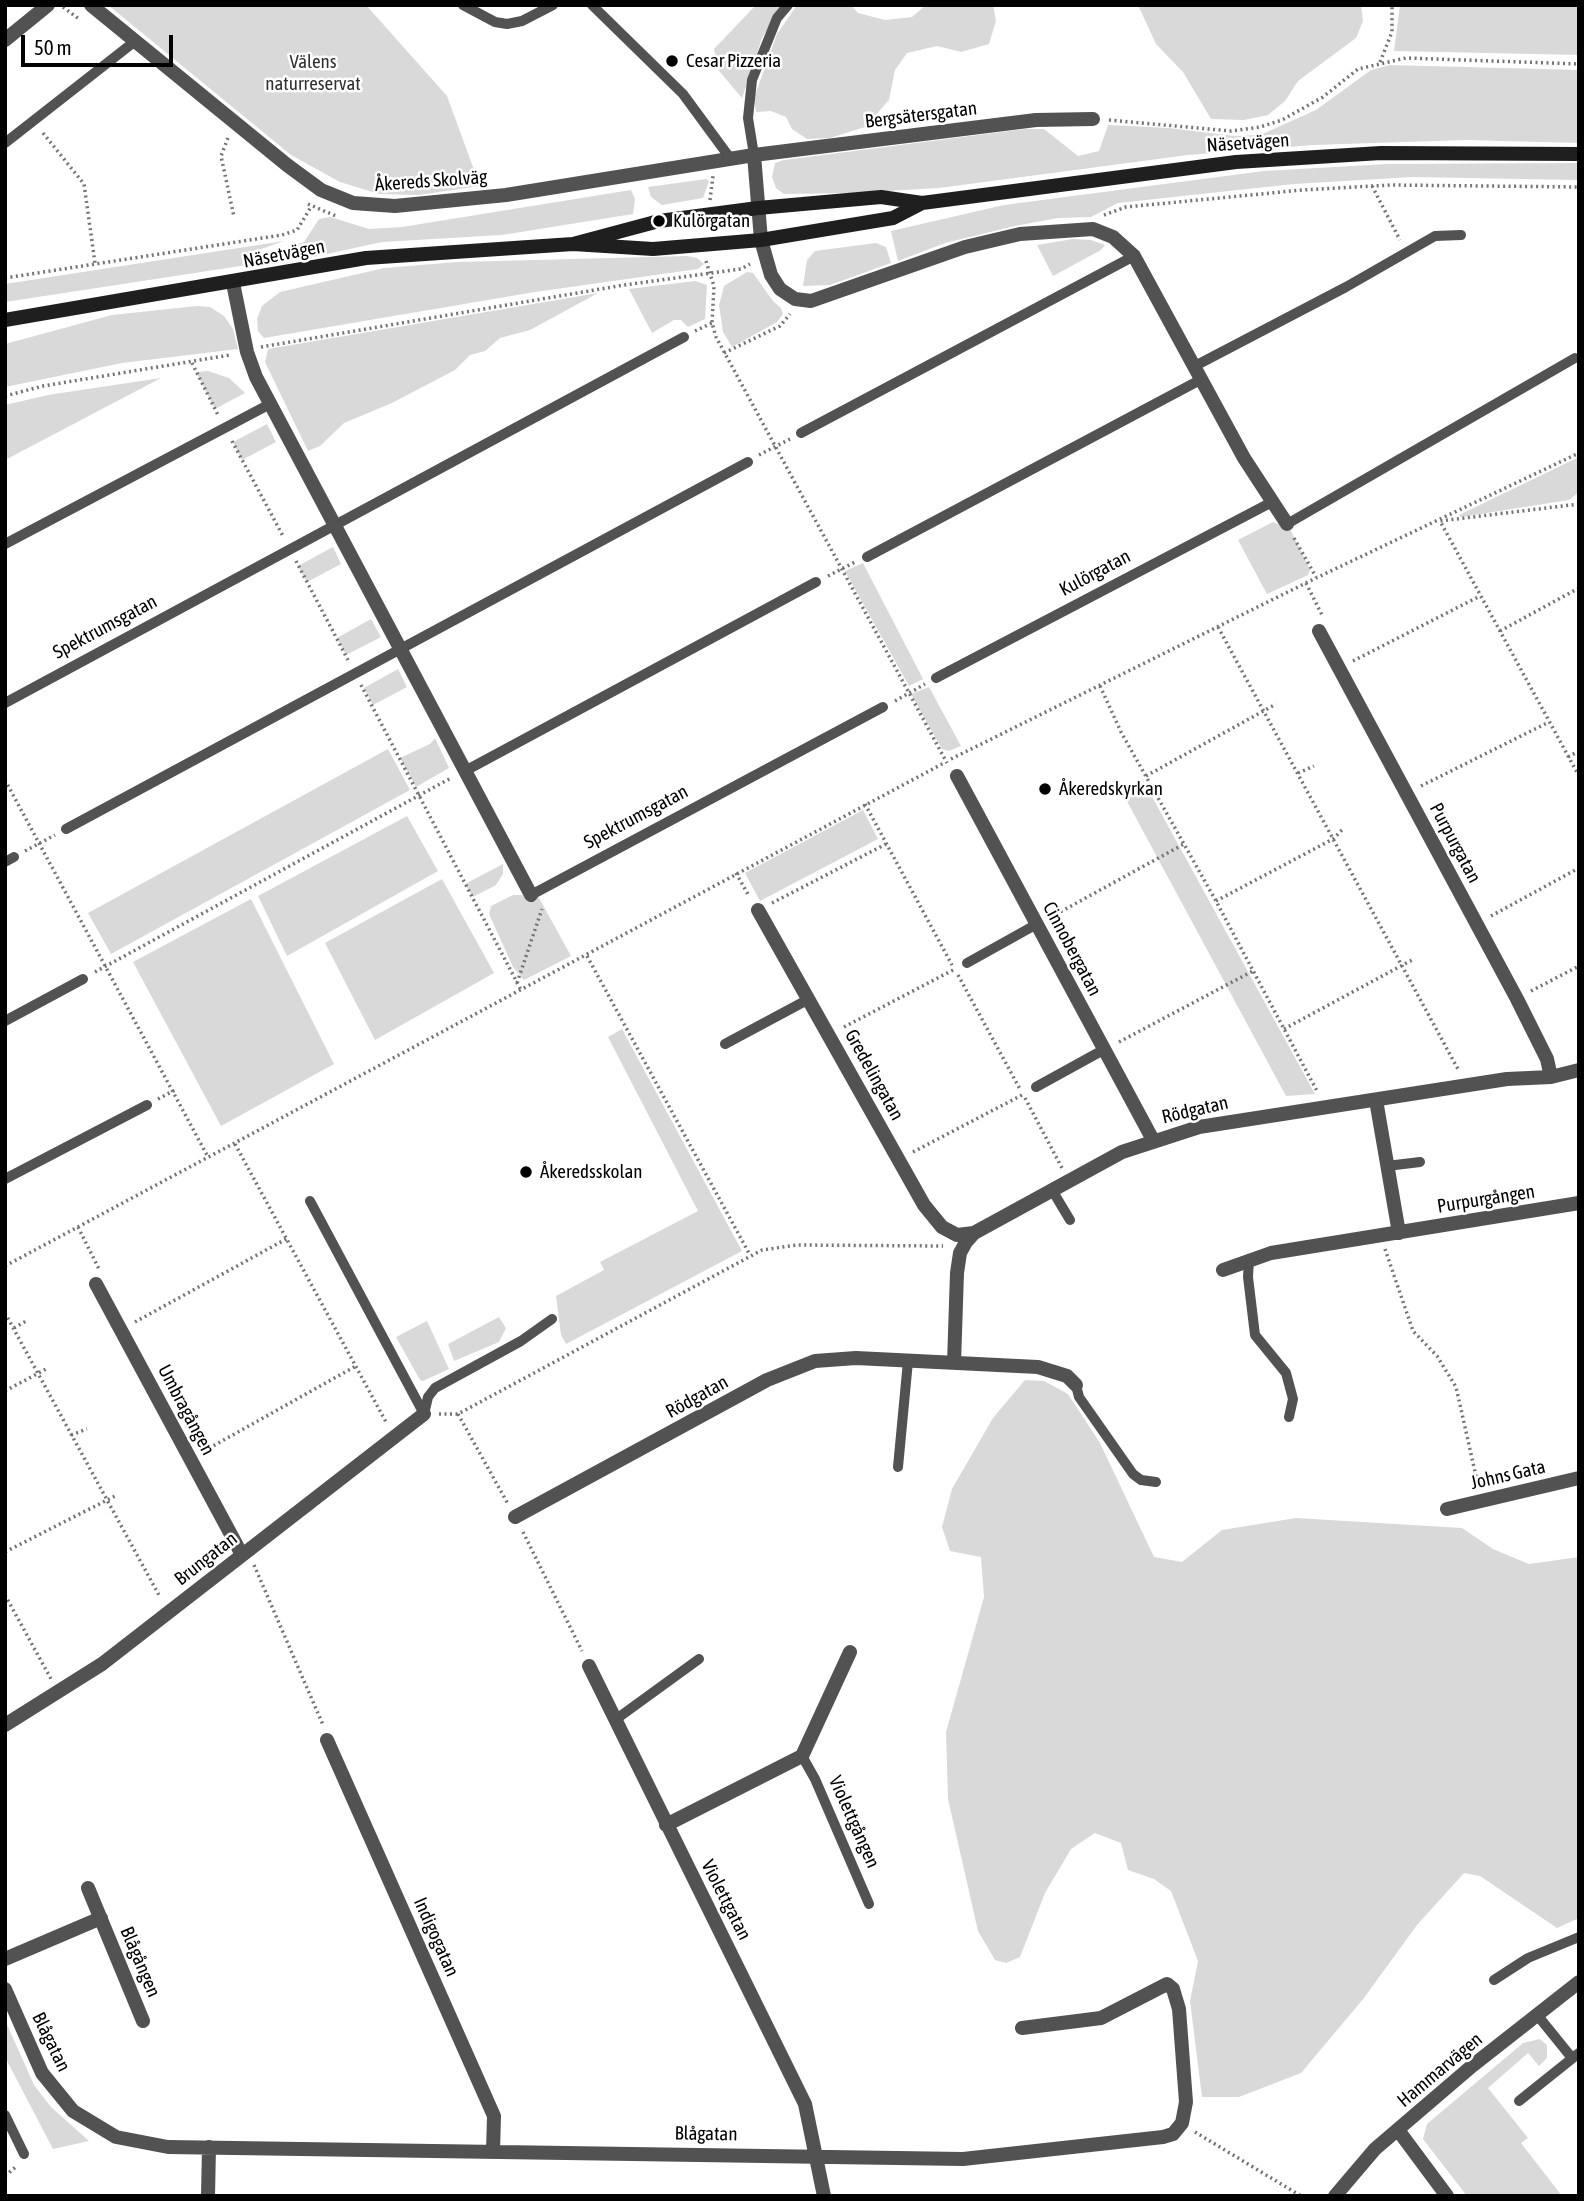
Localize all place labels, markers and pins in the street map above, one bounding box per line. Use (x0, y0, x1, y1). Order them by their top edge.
place label: Cesar Pizzeria (686, 50, 781, 72)
marker: Cesar Pizzeria (664, 53, 680, 69)
place label: Kulörgatan (673, 210, 750, 232)
marker: Kulörgatan (651, 213, 667, 229)
place label: Åkeredskyrkan (1059, 778, 1163, 800)
marker: Åkeredskyrkan (1037, 781, 1053, 797)
place label: Åkeredsskolan (540, 1161, 642, 1183)
marker: Åkeredsskolan (518, 1164, 534, 1180)

